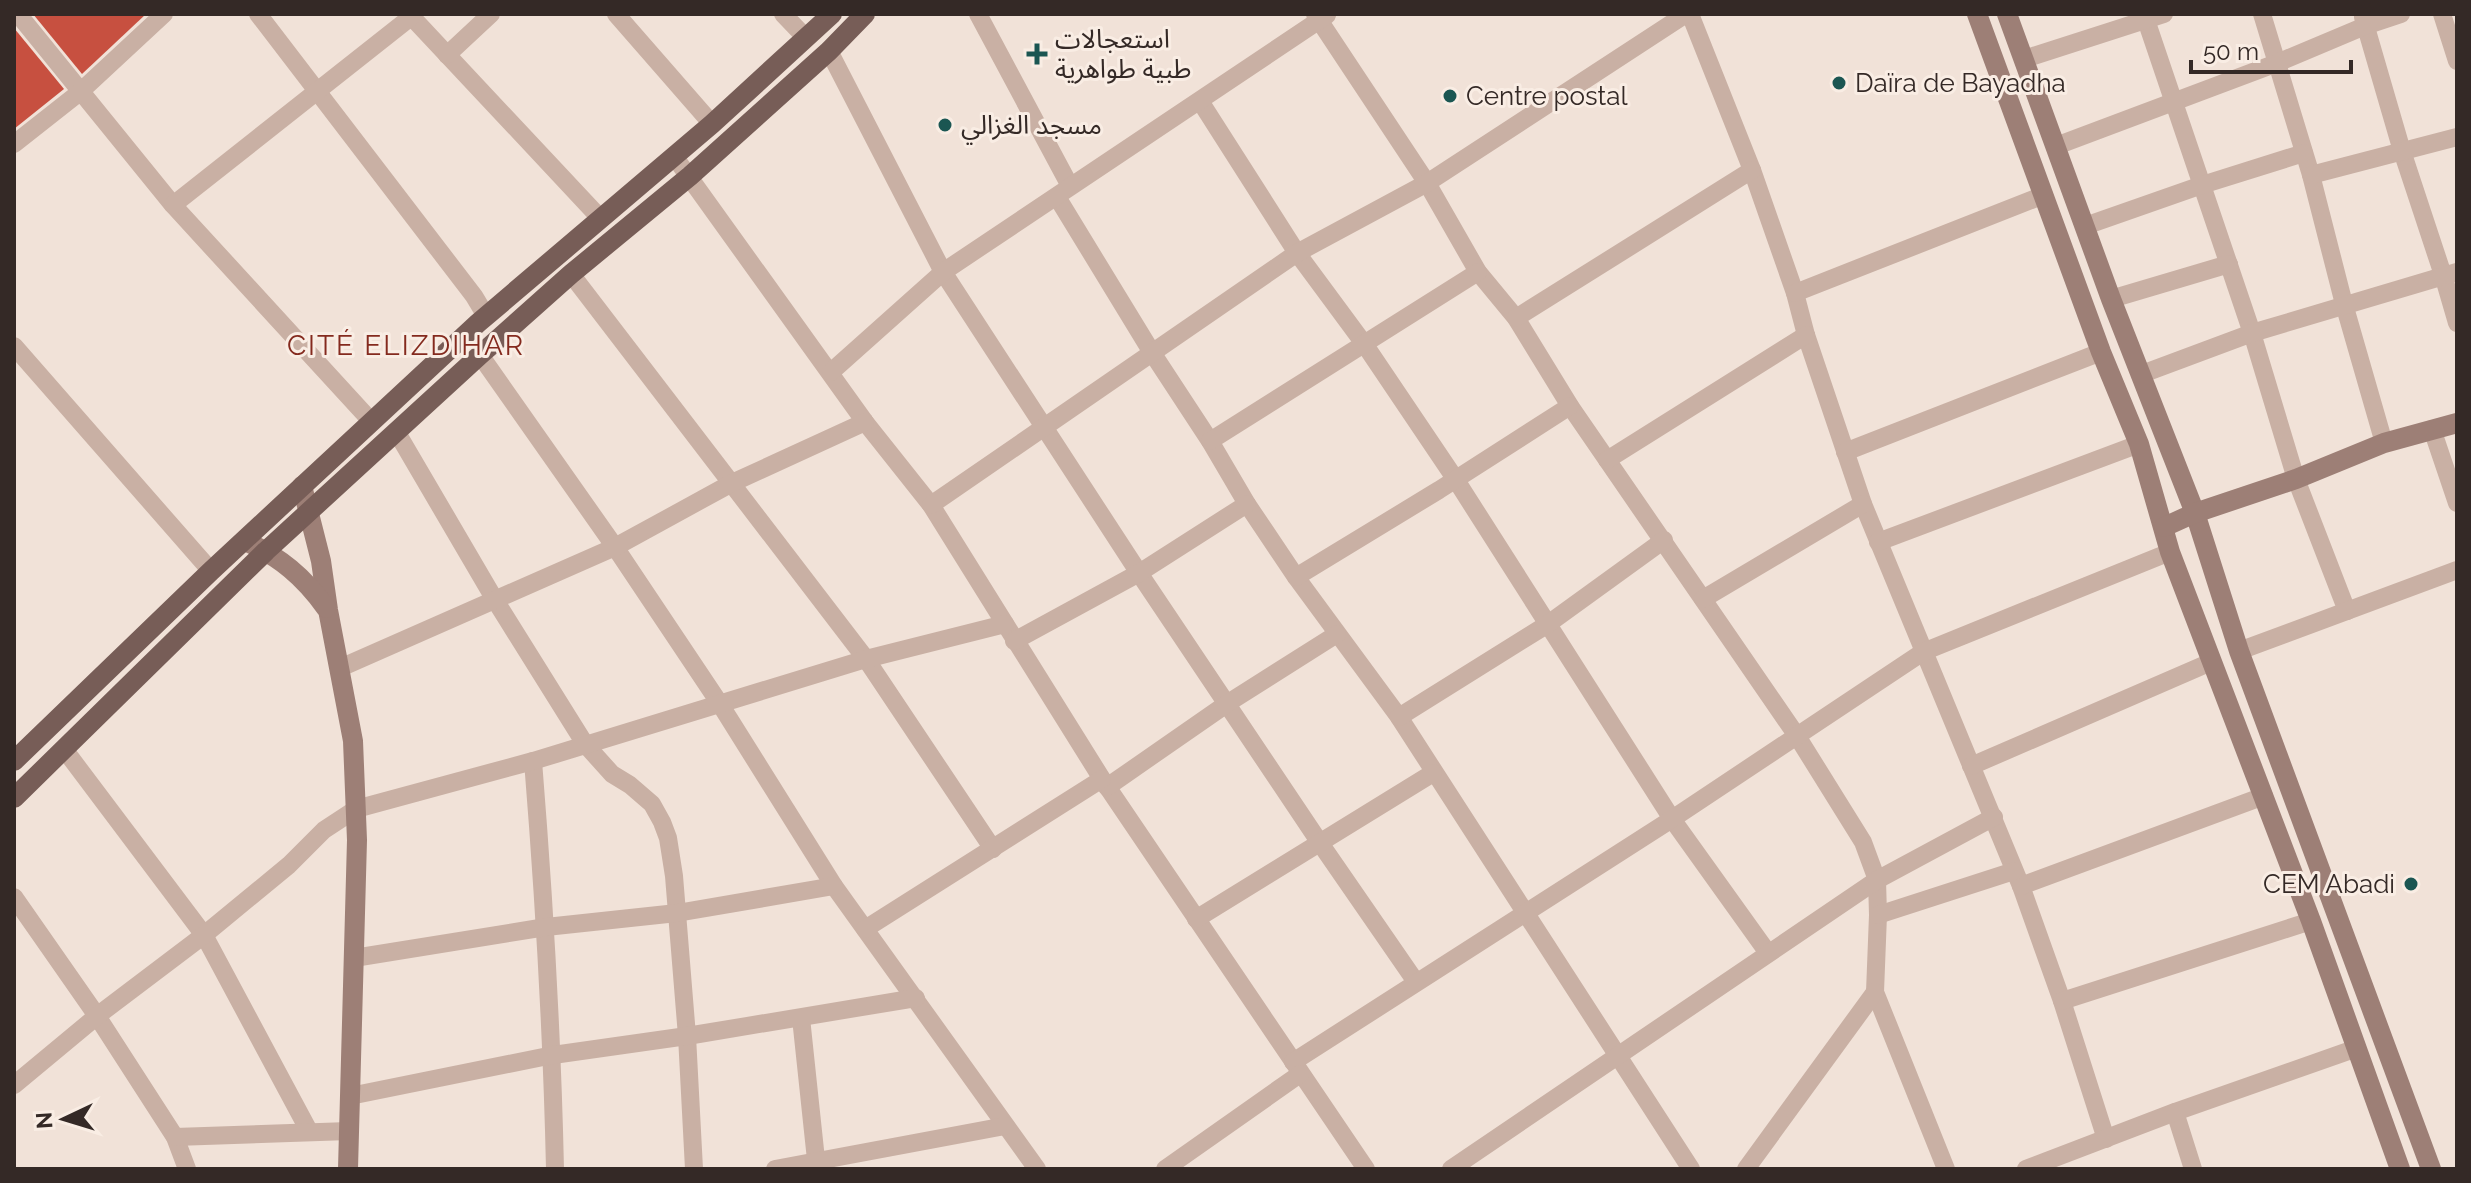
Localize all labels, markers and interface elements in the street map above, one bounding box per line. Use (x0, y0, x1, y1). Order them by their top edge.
place label: استعجالات طبية طواهرية (1055, 24, 1191, 84)
scale bar (2191, 24, 2351, 74)
text: 50 m (2203, 37, 2259, 66)
marker: استعجالات طبية طواهرية (1026, 43, 1048, 65)
place label: Daïra de Bayadha (1855, 68, 2066, 98)
marker: Daïra de Bayadha (1830, 74, 1848, 92)
place label: Centre postal (1466, 81, 1628, 111)
marker: Centre postal (1441, 87, 1459, 105)
place label: مسجد الغزالي (961, 110, 1102, 145)
marker: مسجد الغزالي (936, 116, 954, 134)
district label: CITÉ ELIZDIHAR (287, 329, 525, 362)
place label: CEM Abadi (2263, 869, 2395, 899)
marker: CEM Abadi (2402, 875, 2420, 893)
north arrow (24, 1079, 104, 1159)
text: N (30, 1111, 58, 1130)

